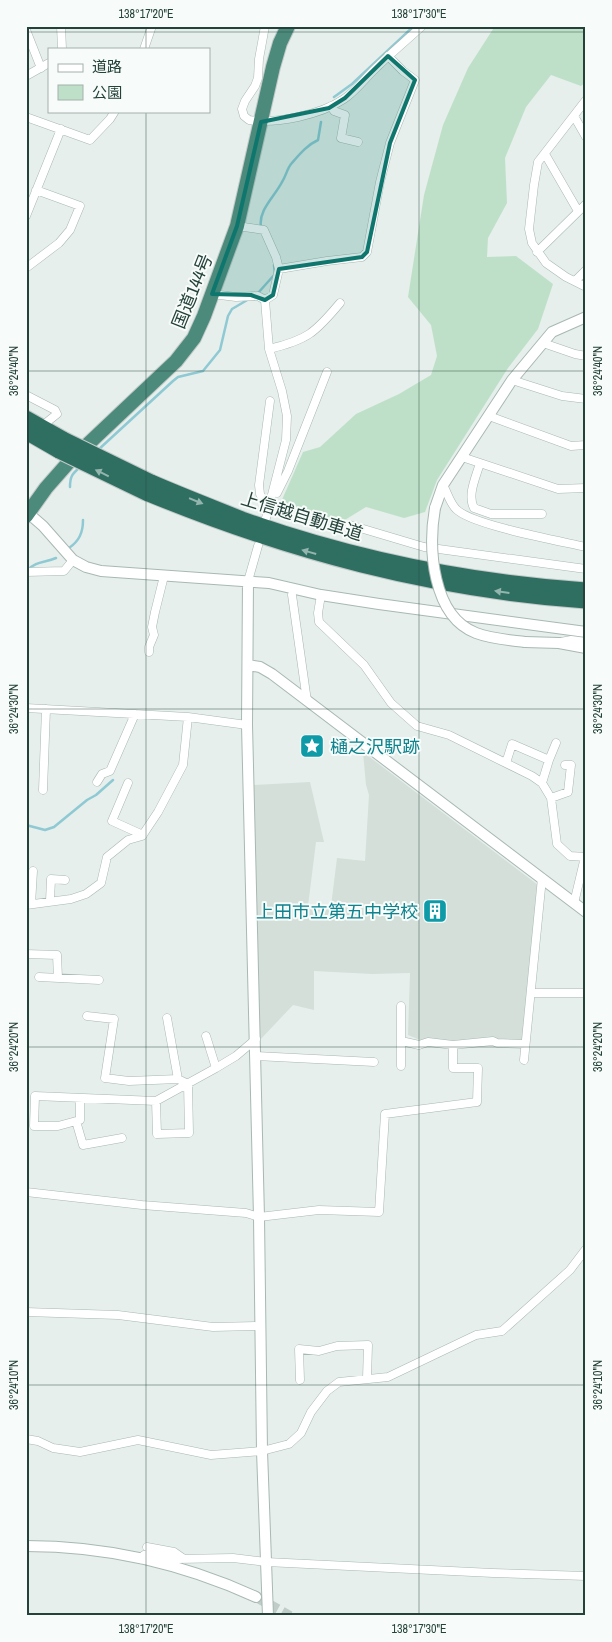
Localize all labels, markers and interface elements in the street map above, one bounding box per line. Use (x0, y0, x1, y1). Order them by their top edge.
text: 138°17'20"E (118, 6, 174, 22)
text: 138°17'30"E (391, 6, 447, 22)
legend (48, 48, 210, 112)
text: 道路 (92, 56, 122, 77)
text: 公園 (92, 82, 122, 103)
street label: 国道144号 (166, 250, 218, 332)
text: 36°24'40"N (6, 346, 22, 396)
text: 36°24'40"N (590, 346, 606, 396)
one-way arrow (95, 468, 110, 477)
street label: 上信越自動車道 (238, 486, 366, 546)
one-way arrow (189, 497, 204, 505)
one-way arrow (302, 547, 317, 555)
one-way arrow (494, 588, 510, 596)
text: 36°24'30"N (6, 684, 22, 734)
text: 36°24'30"N (590, 684, 606, 734)
place icon: 樋之沢駅跡 (299, 733, 325, 759)
place label: 樋之沢駅跡 (330, 734, 420, 759)
building icon: 上田市立第五中学校 (422, 898, 448, 924)
place label: 上田市立第五中学校 (256, 899, 418, 924)
text: 36°24'20"N (6, 1022, 22, 1072)
text: 36°24'20"N (590, 1022, 606, 1072)
text: 36°24'10"N (6, 1360, 22, 1410)
text: 36°24'10"N (590, 1360, 606, 1410)
text: 138°17'20"E (118, 1621, 174, 1637)
text: 138°17'30"E (391, 1621, 447, 1637)

